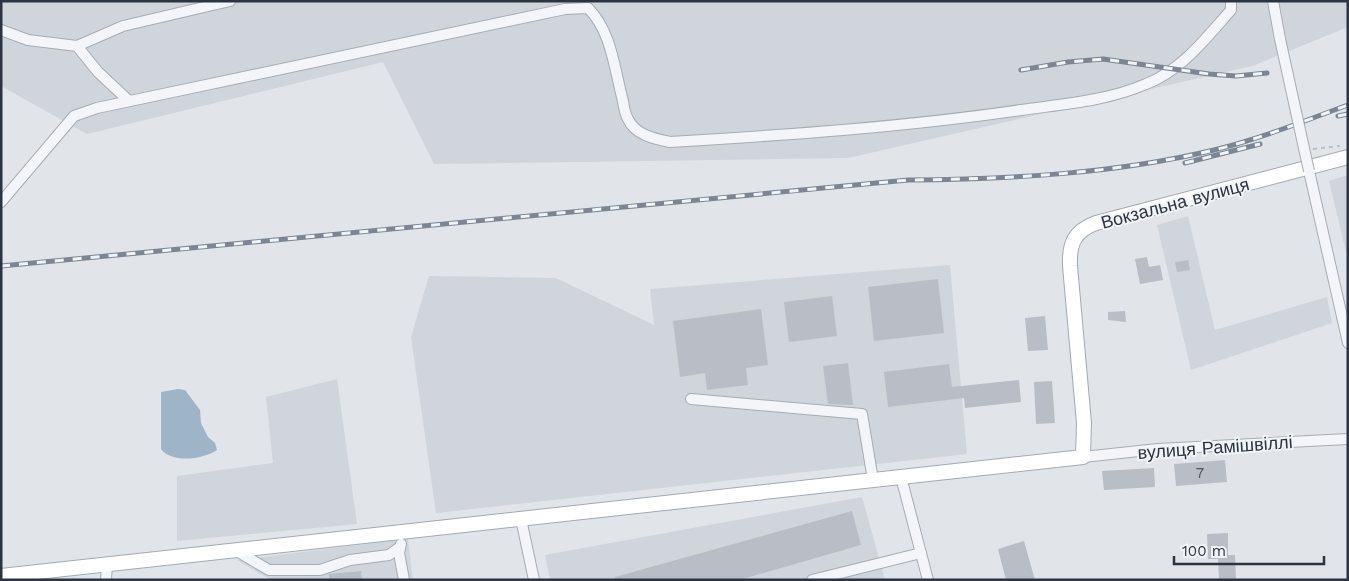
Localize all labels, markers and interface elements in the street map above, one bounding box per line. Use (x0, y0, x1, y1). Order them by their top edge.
street label: Вокзальна вулиця (1099, 173, 1251, 233)
street label: вулиця Рамішвіллі (1137, 431, 1293, 463)
house number: 7 (1196, 464, 1204, 482)
scale bar (1174, 534, 1324, 566)
text: 100 m (1182, 542, 1226, 560)

